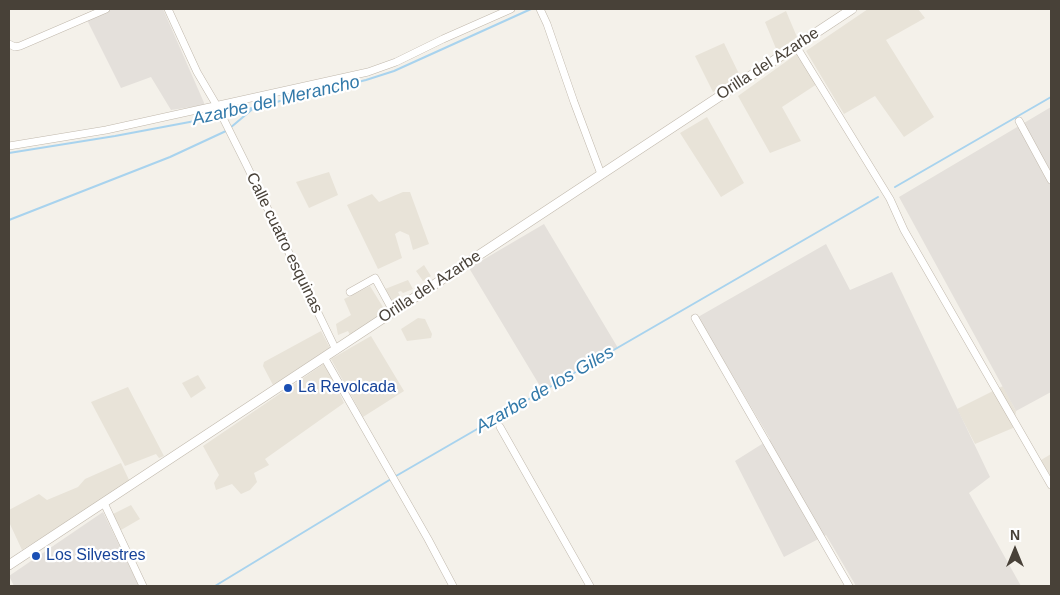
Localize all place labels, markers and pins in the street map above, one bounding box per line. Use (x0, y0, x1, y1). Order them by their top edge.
place label: La Revolcada (298, 378, 396, 398)
marker: La Revolcada (282, 382, 294, 394)
place label: Los Silvestres (46, 546, 146, 566)
marker: Los Silvestres (30, 550, 42, 562)

